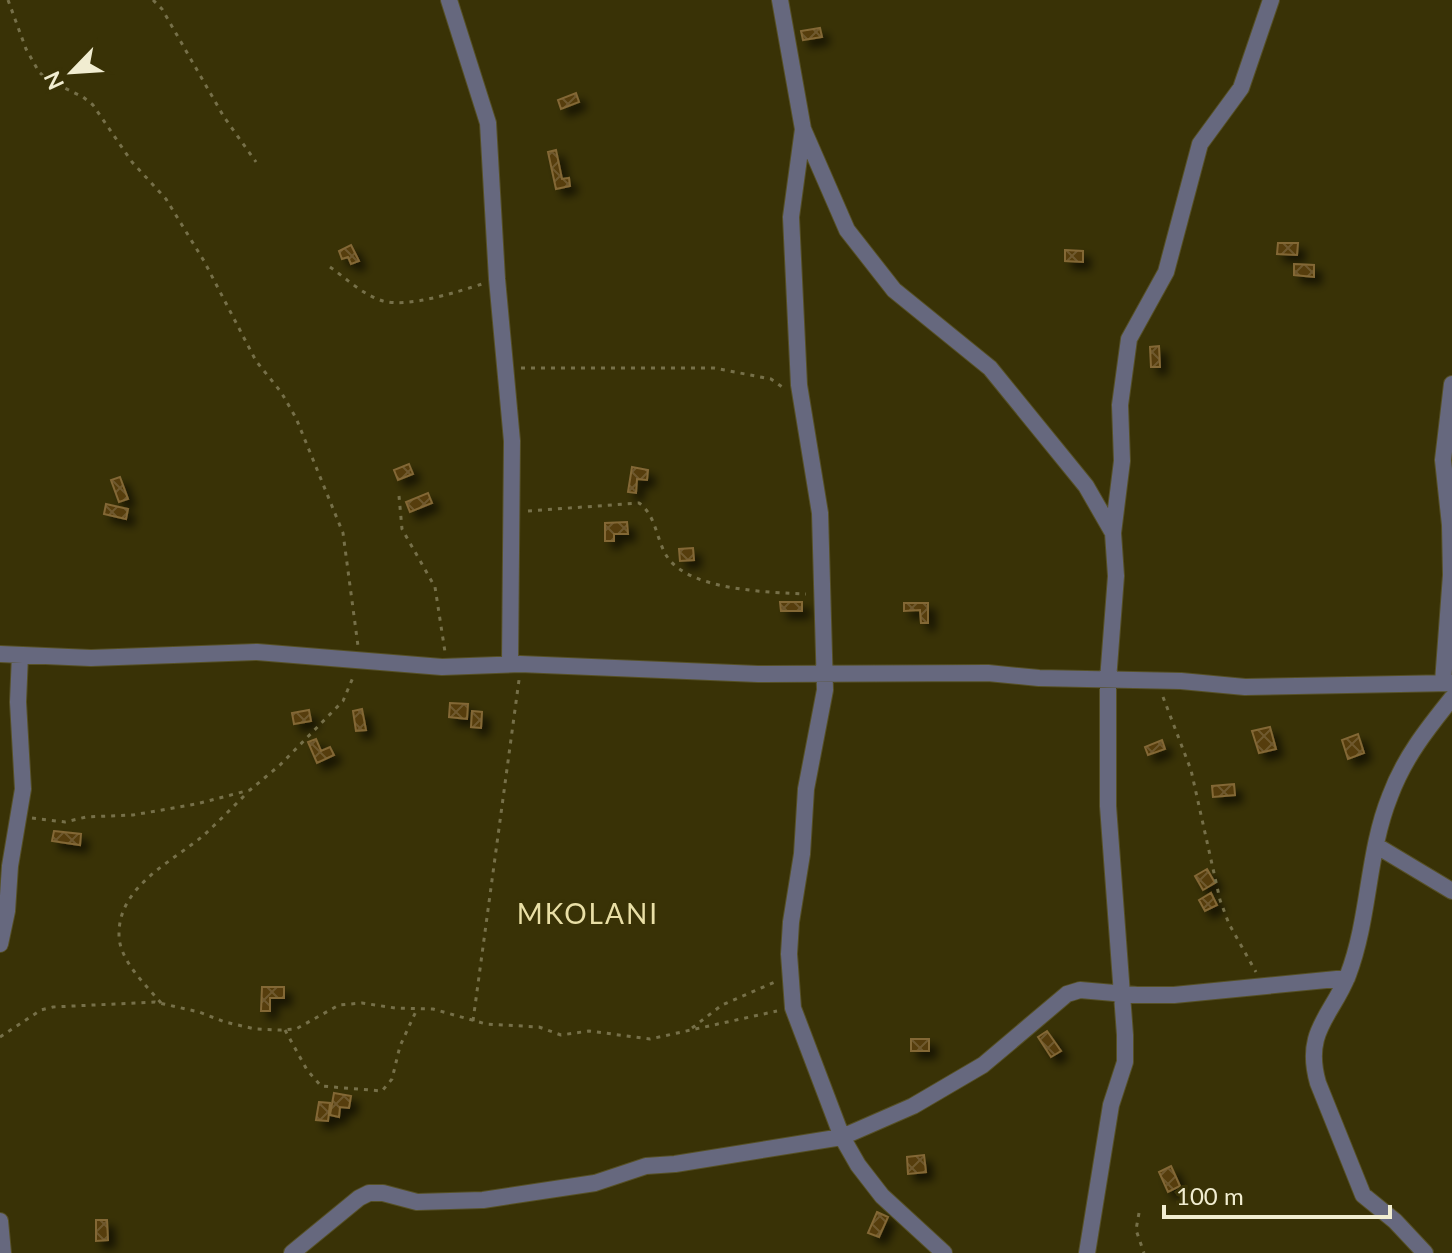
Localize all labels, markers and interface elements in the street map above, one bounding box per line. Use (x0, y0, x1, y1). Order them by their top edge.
north arrow (32, 32, 112, 112)
text: N (38, 67, 69, 94)
district label: MKOLANI (517, 896, 659, 930)
scale bar (1164, 1169, 1390, 1219)
text: 100 m (1176, 1181, 1244, 1210)

